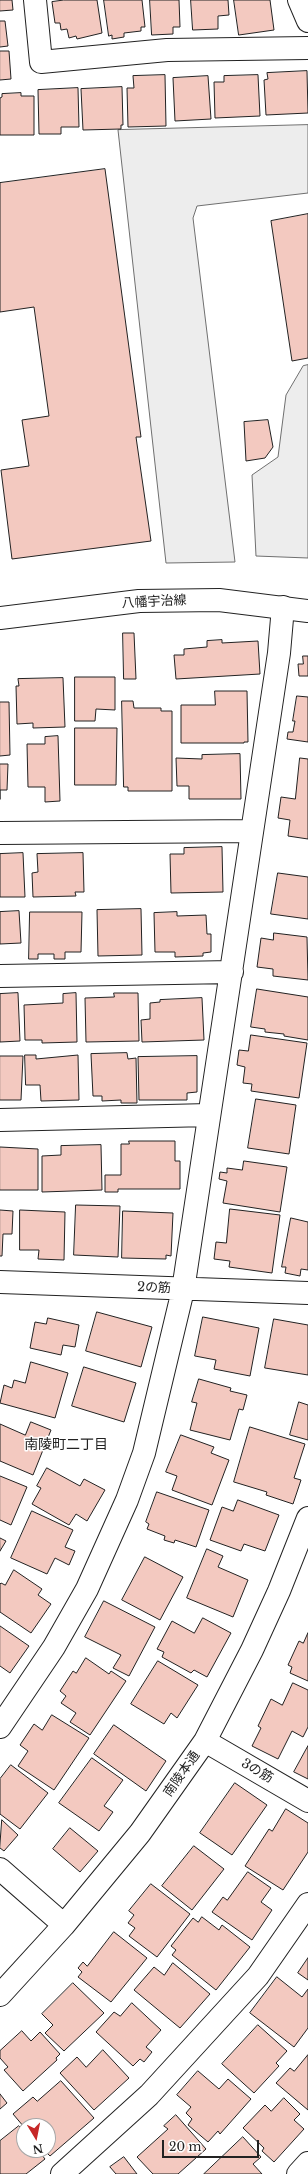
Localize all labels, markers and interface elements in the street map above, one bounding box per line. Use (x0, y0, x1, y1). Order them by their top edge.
street label: 八幡宇治線 (121, 593, 187, 611)
street label: 2の筋 (137, 1280, 171, 1296)
district label: 南陵町二丁目 (24, 1437, 108, 1453)
street label: 南陵本通 (161, 1748, 203, 1800)
street label: 3の筋 (238, 1756, 276, 1786)
north arrow (16, 2118, 56, 2158)
scale bar (164, 2132, 261, 2158)
text: 20 m (169, 2139, 201, 2154)
text: N (32, 2141, 44, 2157)

